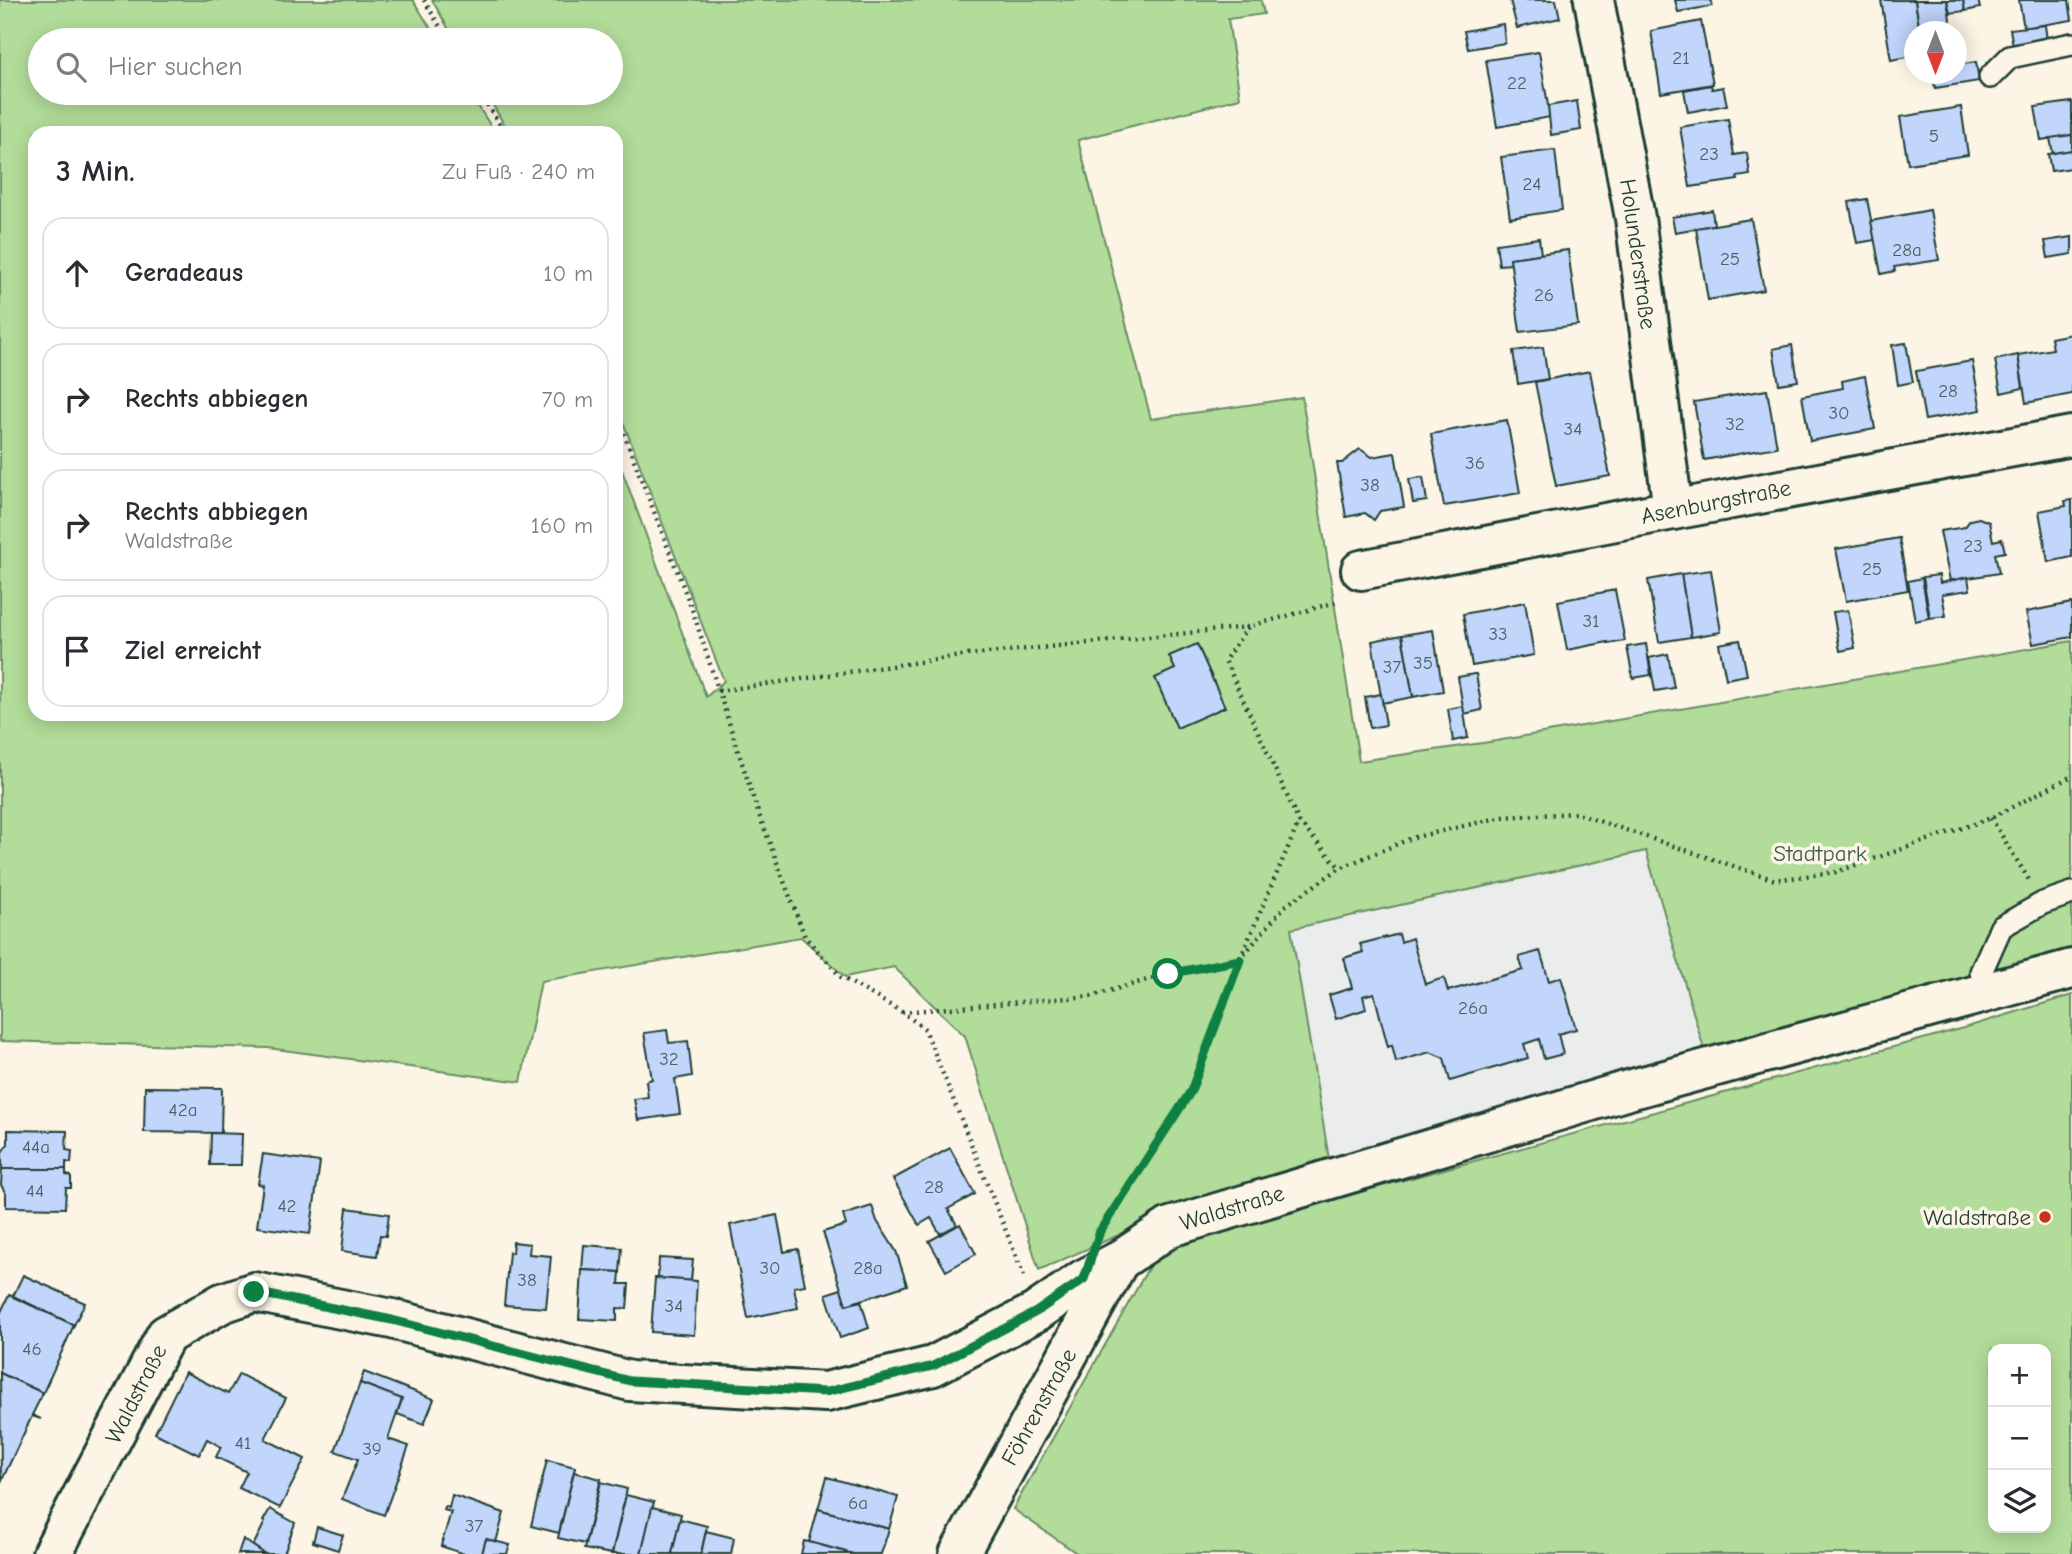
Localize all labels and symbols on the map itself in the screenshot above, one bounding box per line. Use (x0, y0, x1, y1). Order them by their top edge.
north arrow (1904, 21, 1967, 84)
house number: 21 (1672, 47, 1690, 69)
house number: 22 (1507, 72, 1527, 94)
house number: 5 (1929, 125, 1939, 147)
house number: 23 (1699, 143, 1719, 165)
house number: 24 (1522, 173, 1542, 195)
street label: Holunderstraße (1614, 177, 1662, 331)
house number: 28a (1892, 239, 1922, 261)
house number: 25 (1720, 248, 1740, 270)
house number: 26 (1534, 284, 1554, 306)
house number: 28 (1938, 380, 1958, 402)
house number: 30 (1828, 402, 1850, 424)
house number: 32 (1725, 413, 1745, 435)
house number: 34 (1564, 418, 1582, 440)
house number: 36 (1465, 452, 1485, 474)
house number: 38 (1360, 474, 1380, 496)
street label: Asenburgstraße (1639, 474, 1793, 530)
house number: 23 (1963, 535, 1983, 557)
house number: 25 (1862, 558, 1882, 580)
house number: 31 (1582, 610, 1600, 632)
house number: 33 (1488, 623, 1508, 645)
house number: 35 (1413, 652, 1433, 674)
house number: 37 (1383, 656, 1401, 678)
park label: Stadtpark (1773, 840, 1867, 867)
route start (1152, 958, 1183, 989)
house number: 26a (1458, 997, 1488, 1019)
house number: 32 (659, 1048, 679, 1070)
house number: 42a (169, 1099, 197, 1121)
house number: 44a (22, 1136, 50, 1158)
house number: 28 (924, 1176, 944, 1198)
street label: Waldstraße (1177, 1179, 1287, 1237)
house number: 44 (26, 1180, 44, 1202)
house number: 42 (277, 1195, 297, 1217)
place label: Waldstraße (1923, 1204, 2031, 1231)
marker: Waldstraße (2037, 1209, 2053, 1225)
house number: 30 (759, 1257, 781, 1279)
house number: 28a (853, 1257, 883, 1279)
house number: 38 (517, 1269, 537, 1291)
route end (238, 1276, 269, 1307)
house number: 34 (665, 1295, 683, 1317)
house number: 46 (22, 1338, 42, 1360)
street label: Waldstraße (99, 1340, 173, 1448)
street label: Föhrenstraße (996, 1344, 1082, 1470)
house number: 41 (235, 1432, 251, 1454)
house number: 39 (362, 1438, 382, 1460)
house number: 6a (848, 1492, 868, 1514)
house number: 37 (465, 1515, 483, 1537)

